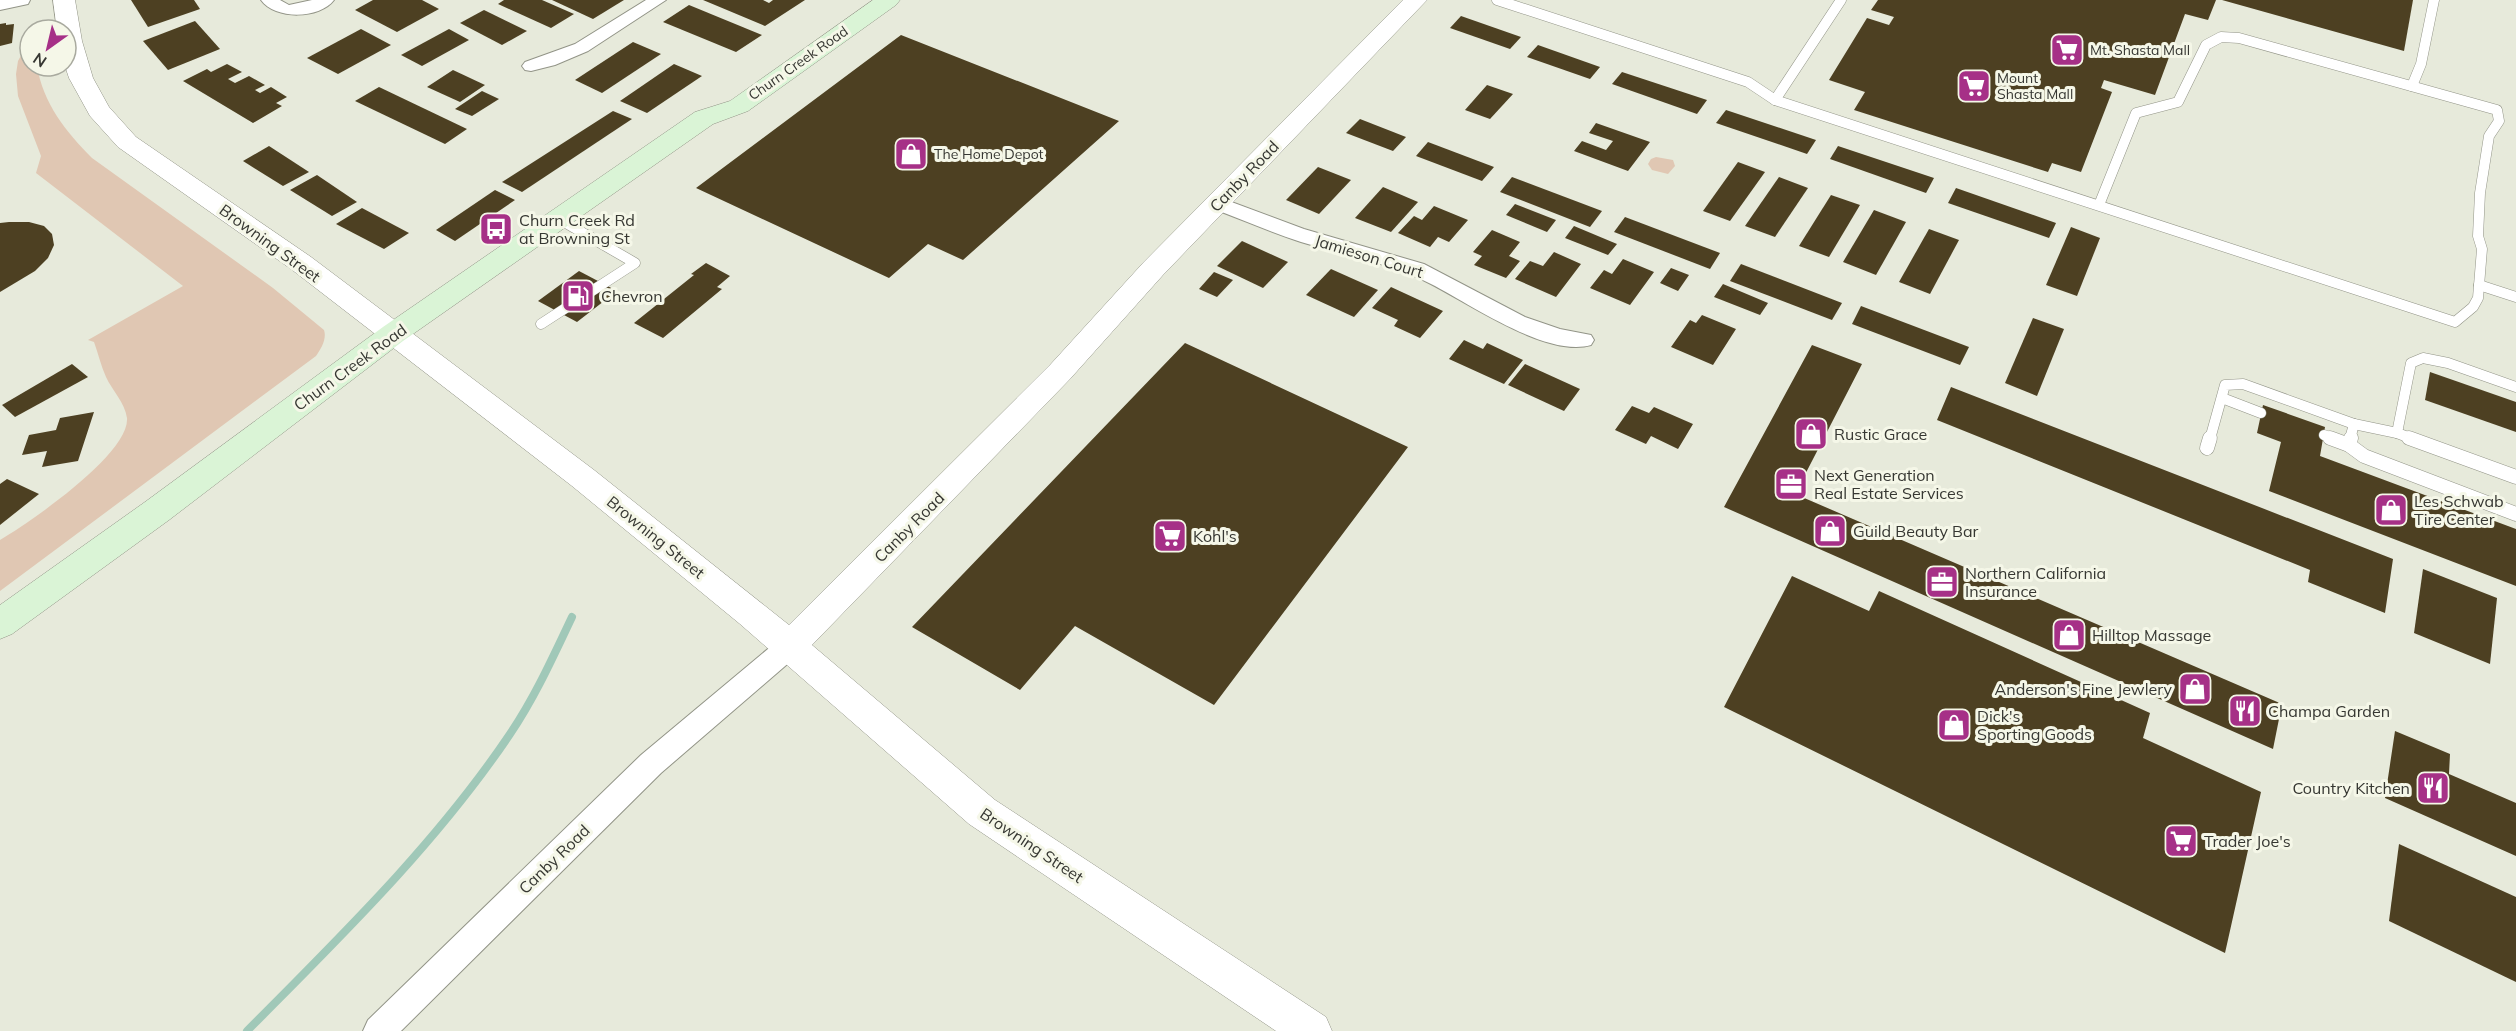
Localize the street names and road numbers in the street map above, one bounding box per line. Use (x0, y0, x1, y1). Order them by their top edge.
street label: Churn Creek Road (745, 22, 851, 104)
street label: Canby Road (1205, 136, 1283, 216)
street label: Browning Street (216, 200, 325, 287)
street label: Jamieson Court (1312, 230, 1426, 282)
street label: Churn Creek Road (290, 319, 410, 415)
street label: Canby Road (870, 488, 948, 566)
street label: Browning Street (603, 491, 709, 583)
street label: Browning Street (977, 803, 1088, 887)
street label: Canby Road (514, 820, 594, 898)

